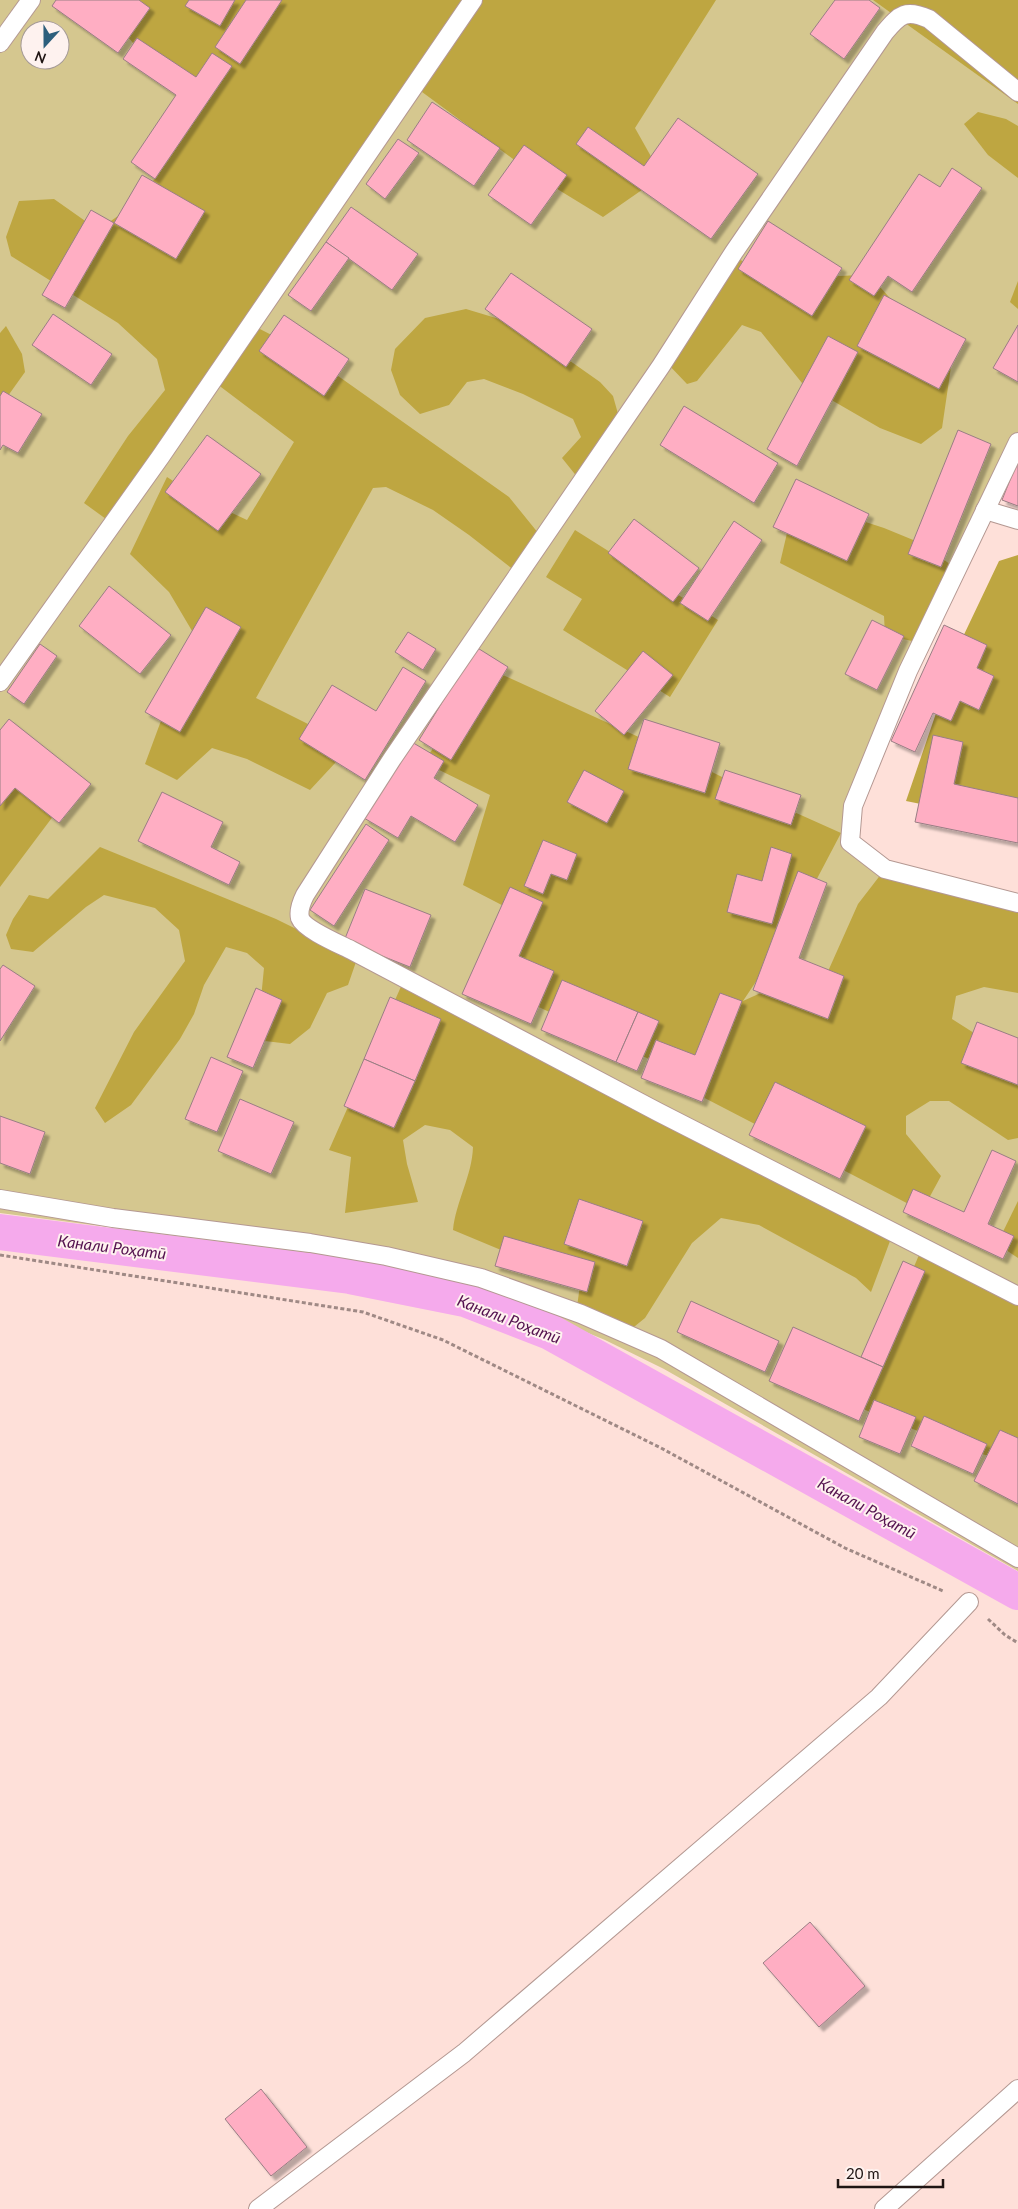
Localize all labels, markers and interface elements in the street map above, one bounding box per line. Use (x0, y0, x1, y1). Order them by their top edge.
north arrow (20, 20, 70, 70)
text: N (32, 48, 48, 67)
water label: Канали Роҳатӣ (57, 1230, 167, 1263)
water label: Канали Роҳатӣ (455, 1290, 564, 1347)
water label: Канали Роҳатӣ (815, 1473, 920, 1542)
scale bar (838, 2156, 943, 2188)
text: 20 m (846, 2164, 880, 2182)

